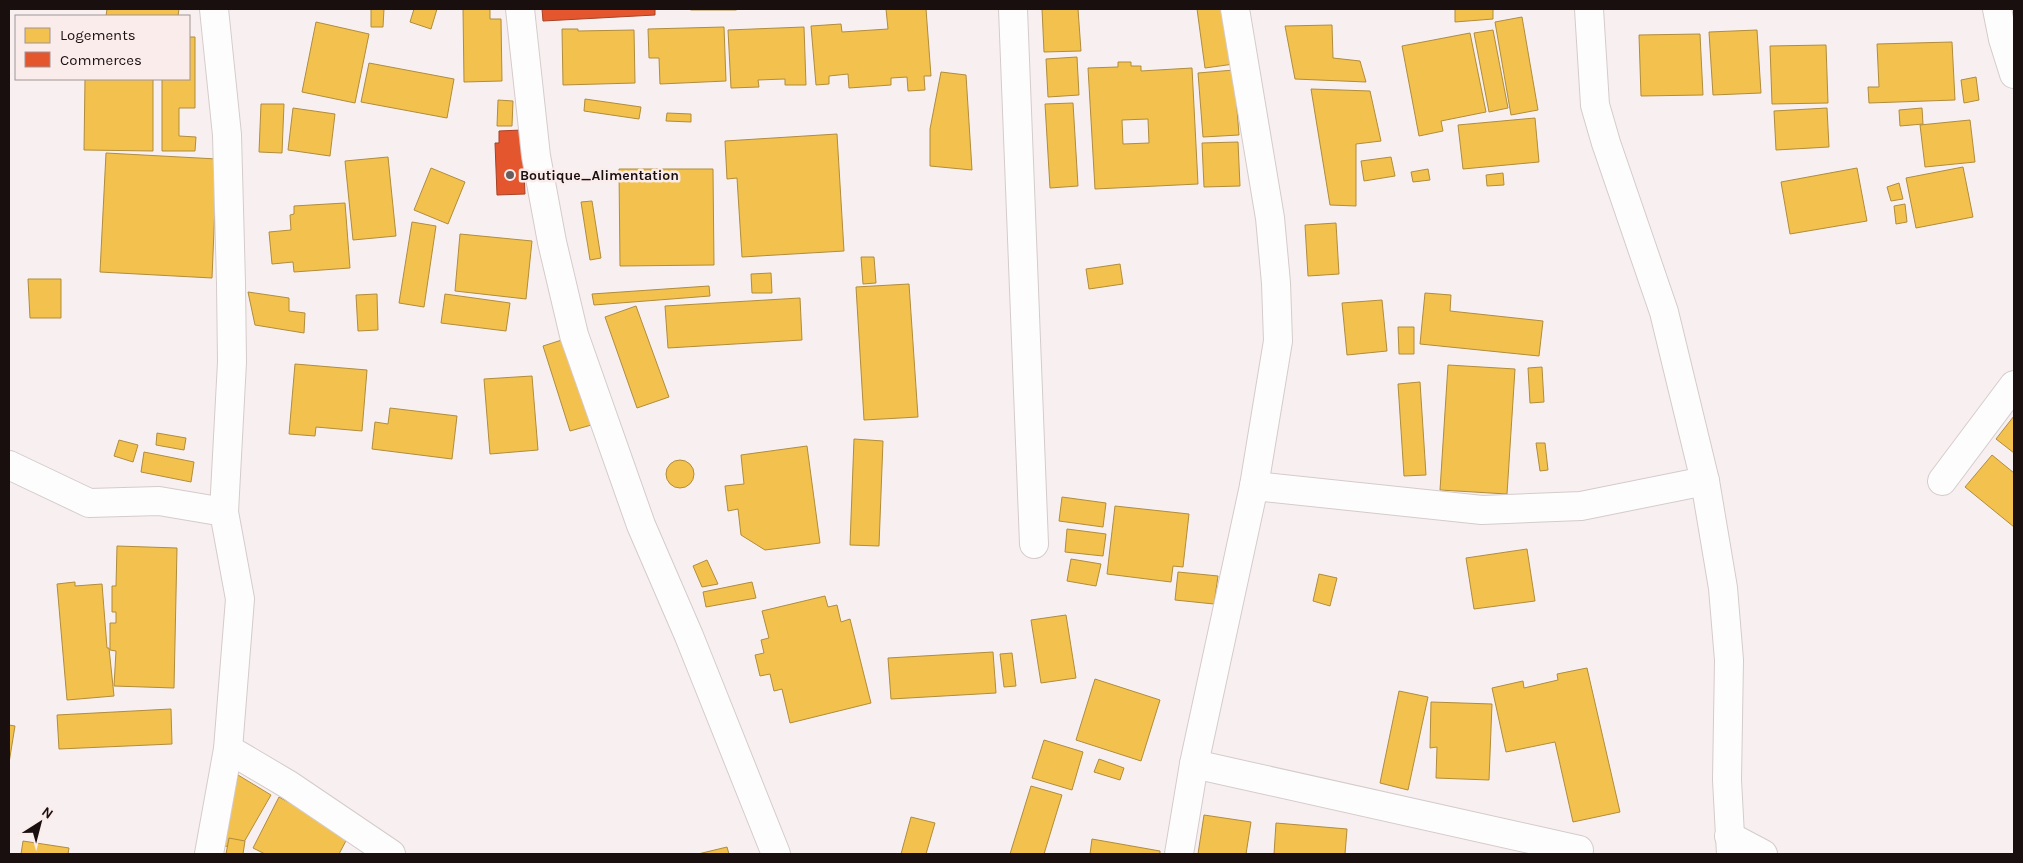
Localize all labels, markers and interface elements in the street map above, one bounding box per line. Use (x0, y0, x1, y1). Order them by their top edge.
legend (15, 15, 190, 80)
text: Logements (60, 26, 136, 44)
text: Commerces (60, 51, 142, 69)
place label: Boutique_Alimentation (520, 167, 679, 184)
marker: Boutique_Alimentation (504, 169, 516, 181)
north arrow (15, 798, 65, 848)
text: N (38, 803, 56, 823)

